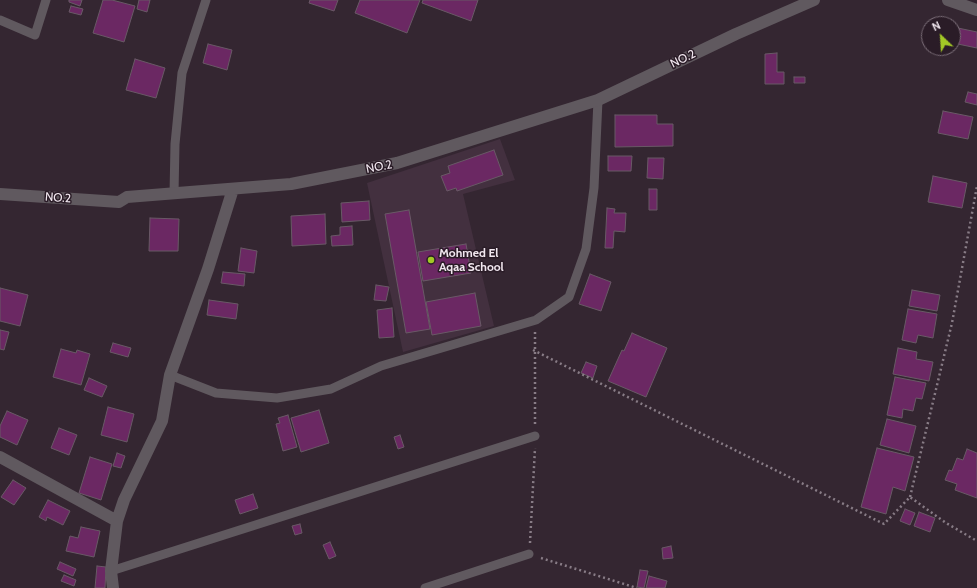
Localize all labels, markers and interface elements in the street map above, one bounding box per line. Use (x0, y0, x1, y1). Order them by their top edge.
north arrow (921, 16, 961, 56)
text: N (930, 18, 943, 34)
street label: NO.2 (668, 47, 698, 71)
street label: NO.2 (365, 157, 393, 177)
street label: NO.2 (44, 190, 72, 206)
place label: Mohmed El Aqaa School (439, 246, 504, 274)
marker: Mohmed El Aqaa School (426, 255, 436, 265)

